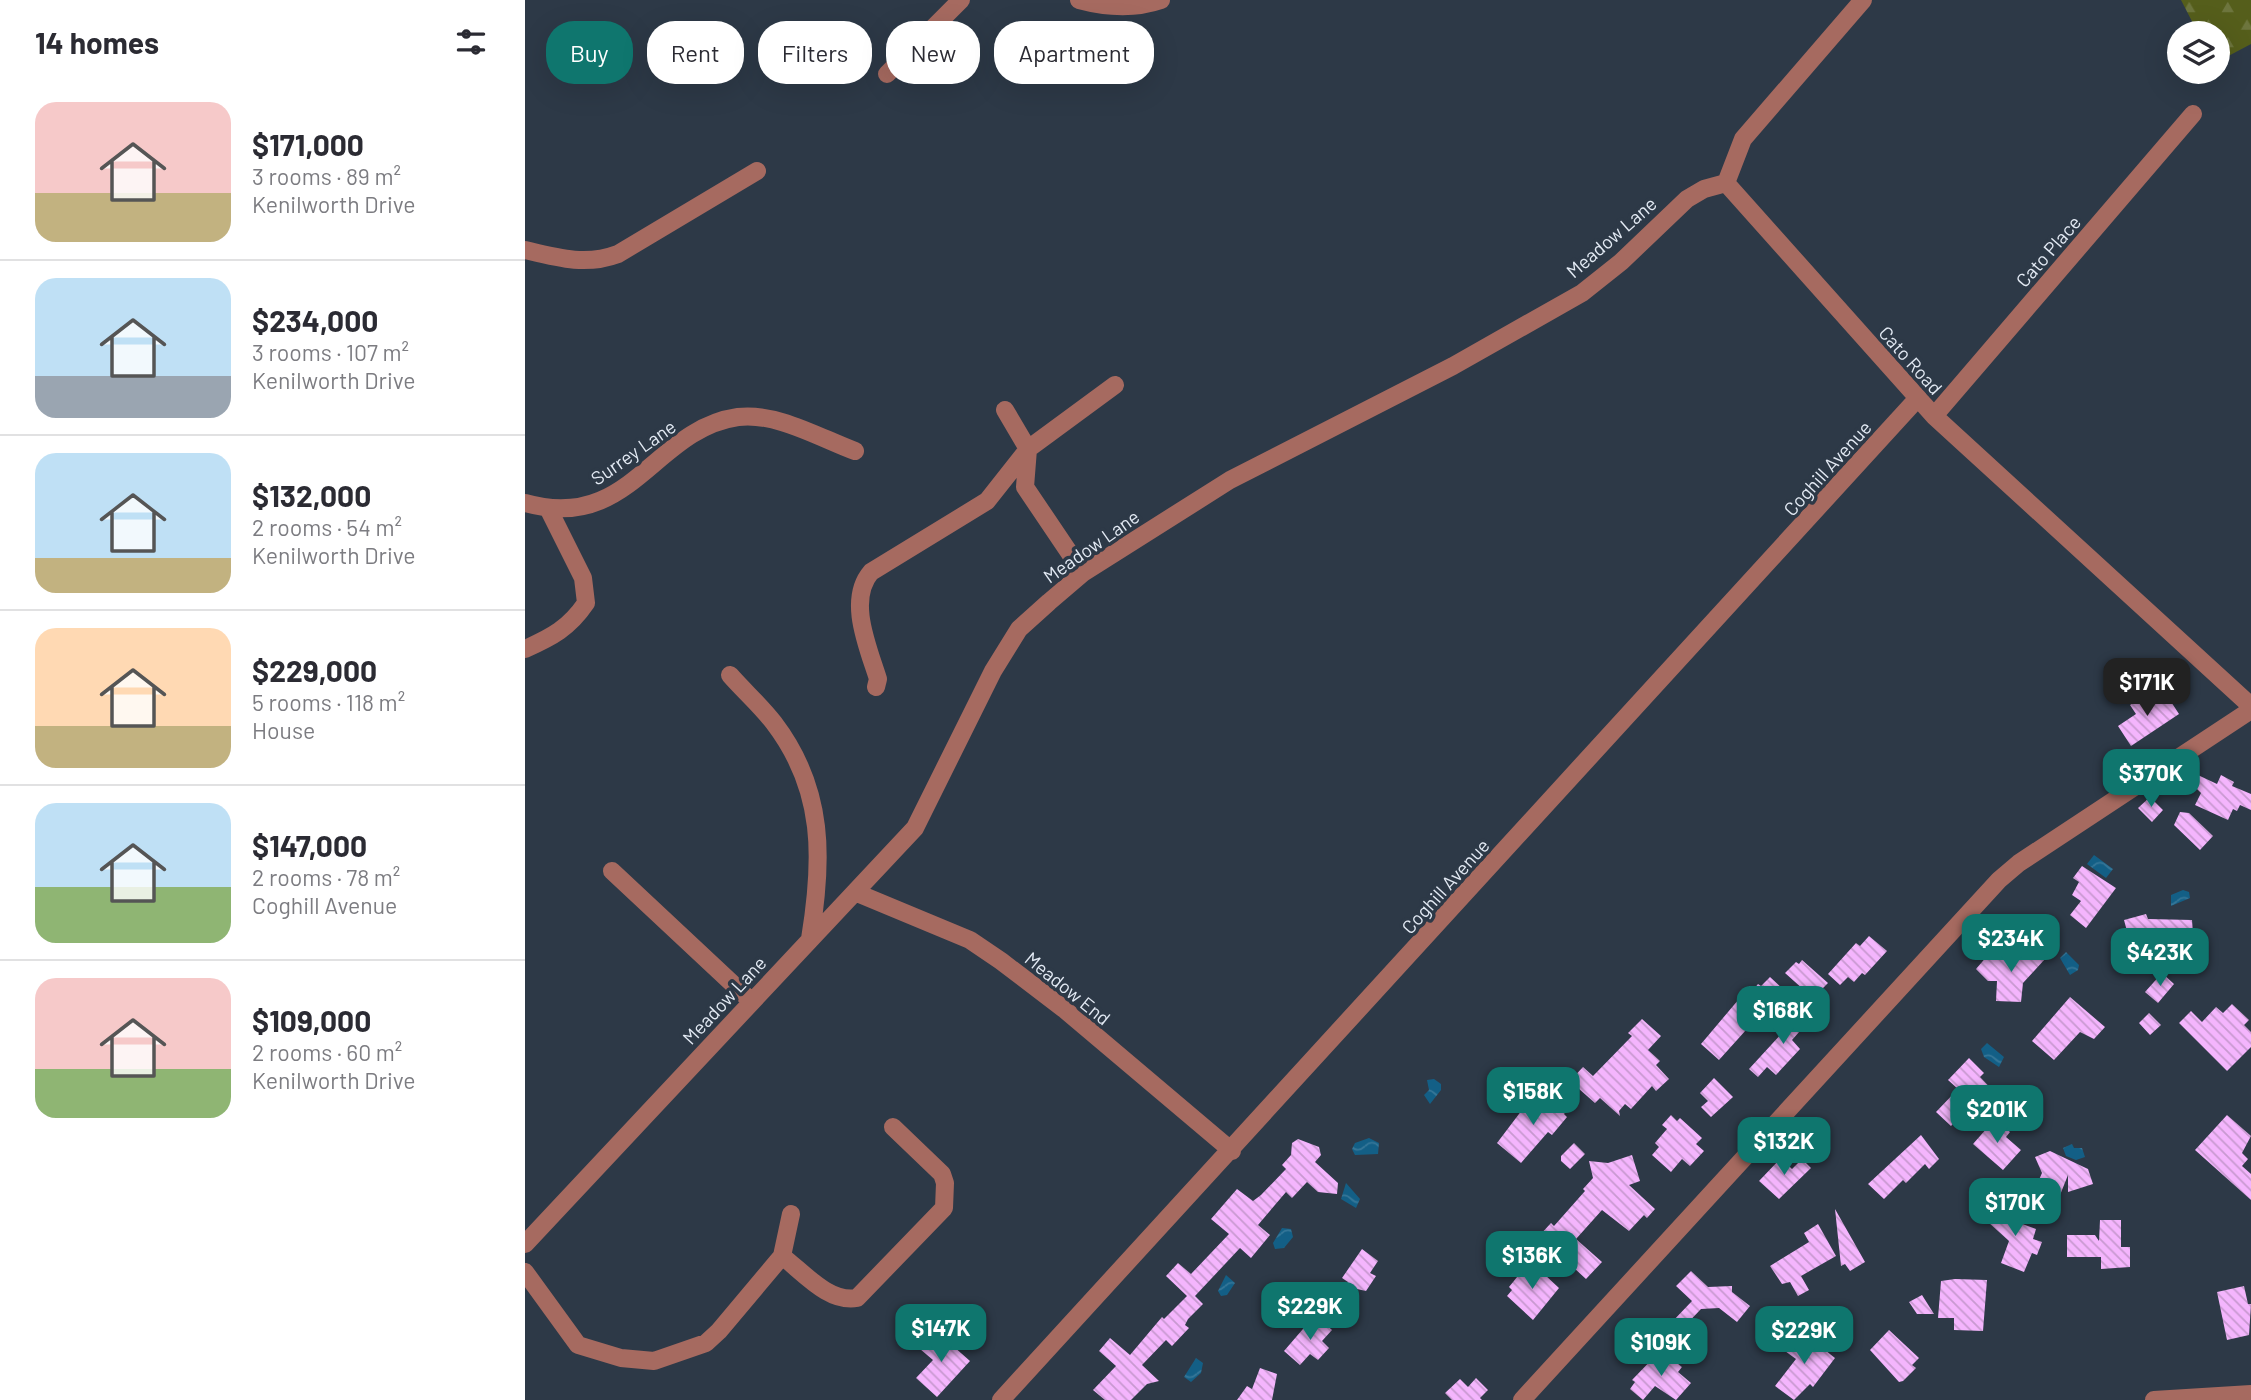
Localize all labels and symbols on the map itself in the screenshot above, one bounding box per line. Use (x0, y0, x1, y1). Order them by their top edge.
street label: Meadow Lane (1561, 192, 1661, 282)
street label: Cato Place (2011, 211, 2085, 291)
street label: Cato Road (1874, 321, 1948, 399)
street label: Surrey Lane (586, 414, 680, 490)
street label: Coghill Avenue (1778, 416, 1876, 520)
street label: Meadow Lane (1039, 504, 1143, 588)
pin: $171K (2098, 658, 2196, 718)
pin: $370K (2102, 750, 2200, 809)
street label: Coghill Avenue (1396, 834, 1494, 938)
pin: $234K (1962, 914, 2060, 974)
pin: $423K (2111, 928, 2209, 988)
street label: Meadow End (1021, 947, 1115, 1029)
street label: Meadow Lane (677, 951, 771, 1049)
pin: $168K (1734, 986, 1832, 1046)
pin: $158K (1484, 1068, 1582, 1127)
pin: $201K (1948, 1086, 2046, 1145)
pin: $132K (1735, 1118, 1833, 1177)
pin: $170K (1966, 1178, 2064, 1238)
pin: $136K (1483, 1232, 1581, 1291)
pin: $229K (1261, 1282, 1359, 1342)
pin: $147K (892, 1304, 990, 1364)
pin: $229K (1755, 1306, 1853, 1366)
pin: $109K (1612, 1318, 1710, 1378)

